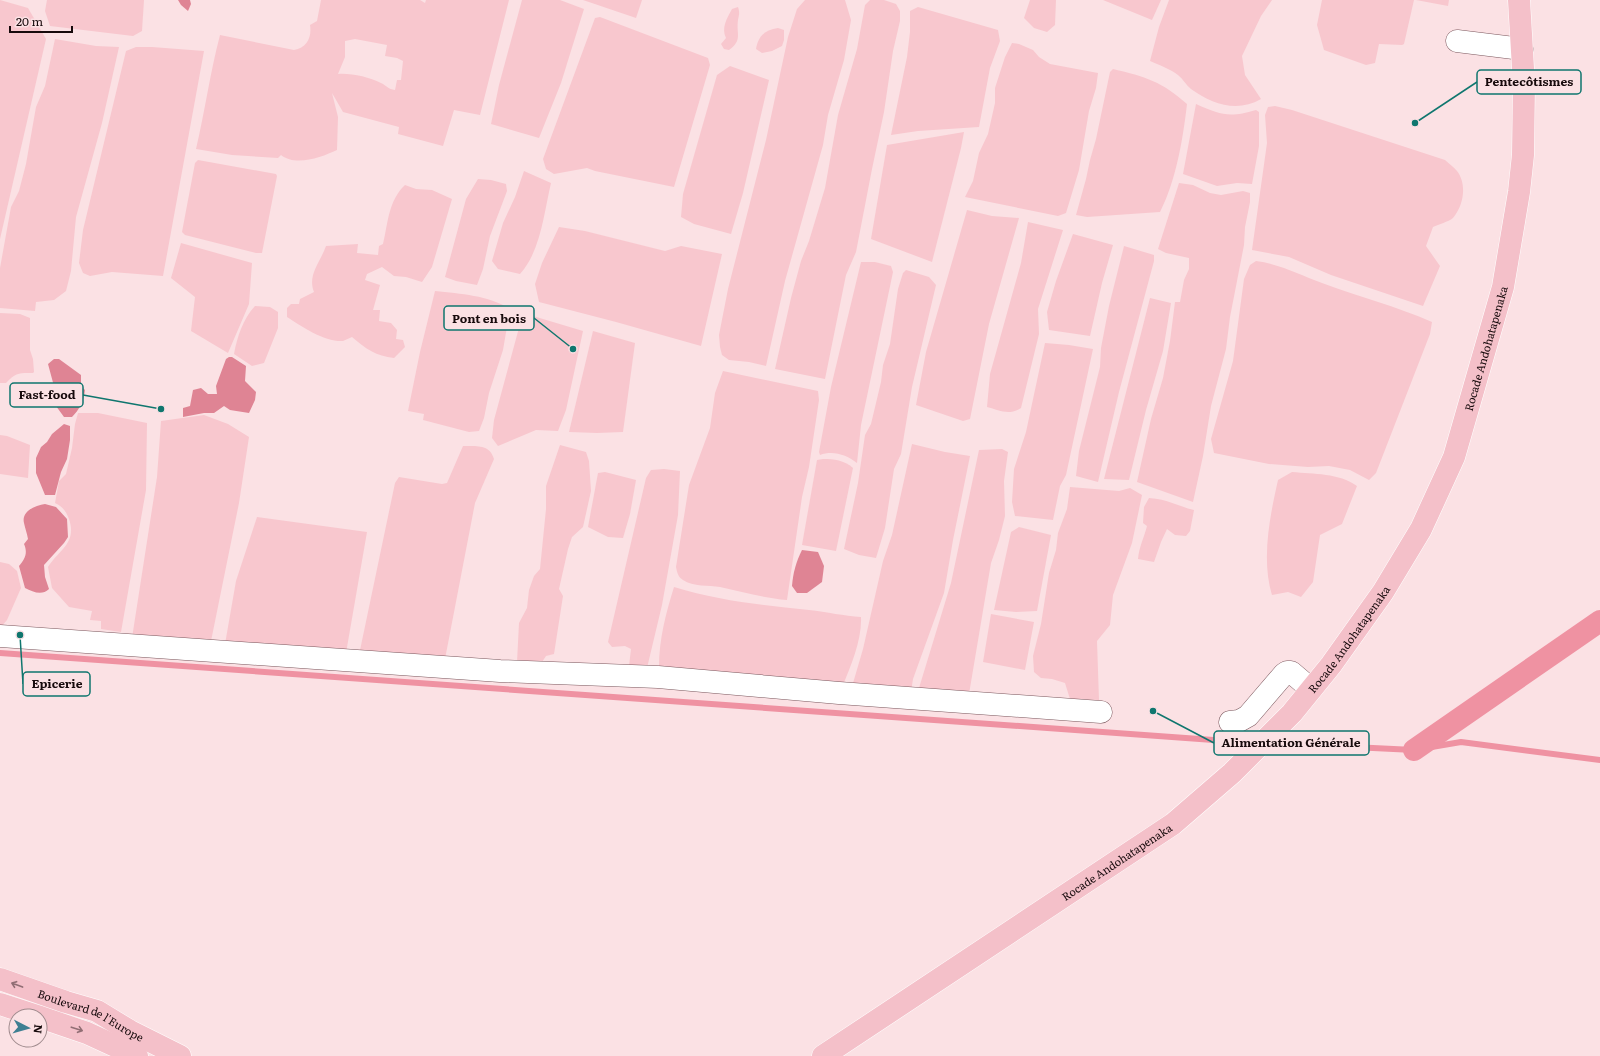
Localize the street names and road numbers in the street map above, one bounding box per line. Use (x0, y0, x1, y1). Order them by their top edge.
street label: Rocade Andohatapenaka (1460, 284, 1511, 413)
street label: Rocade Andohatapenaka (1304, 582, 1393, 696)
street label: Rocade Andohatapenaka (1058, 819, 1175, 904)
street label: Boulevard de l'Europe (36, 985, 147, 1045)

